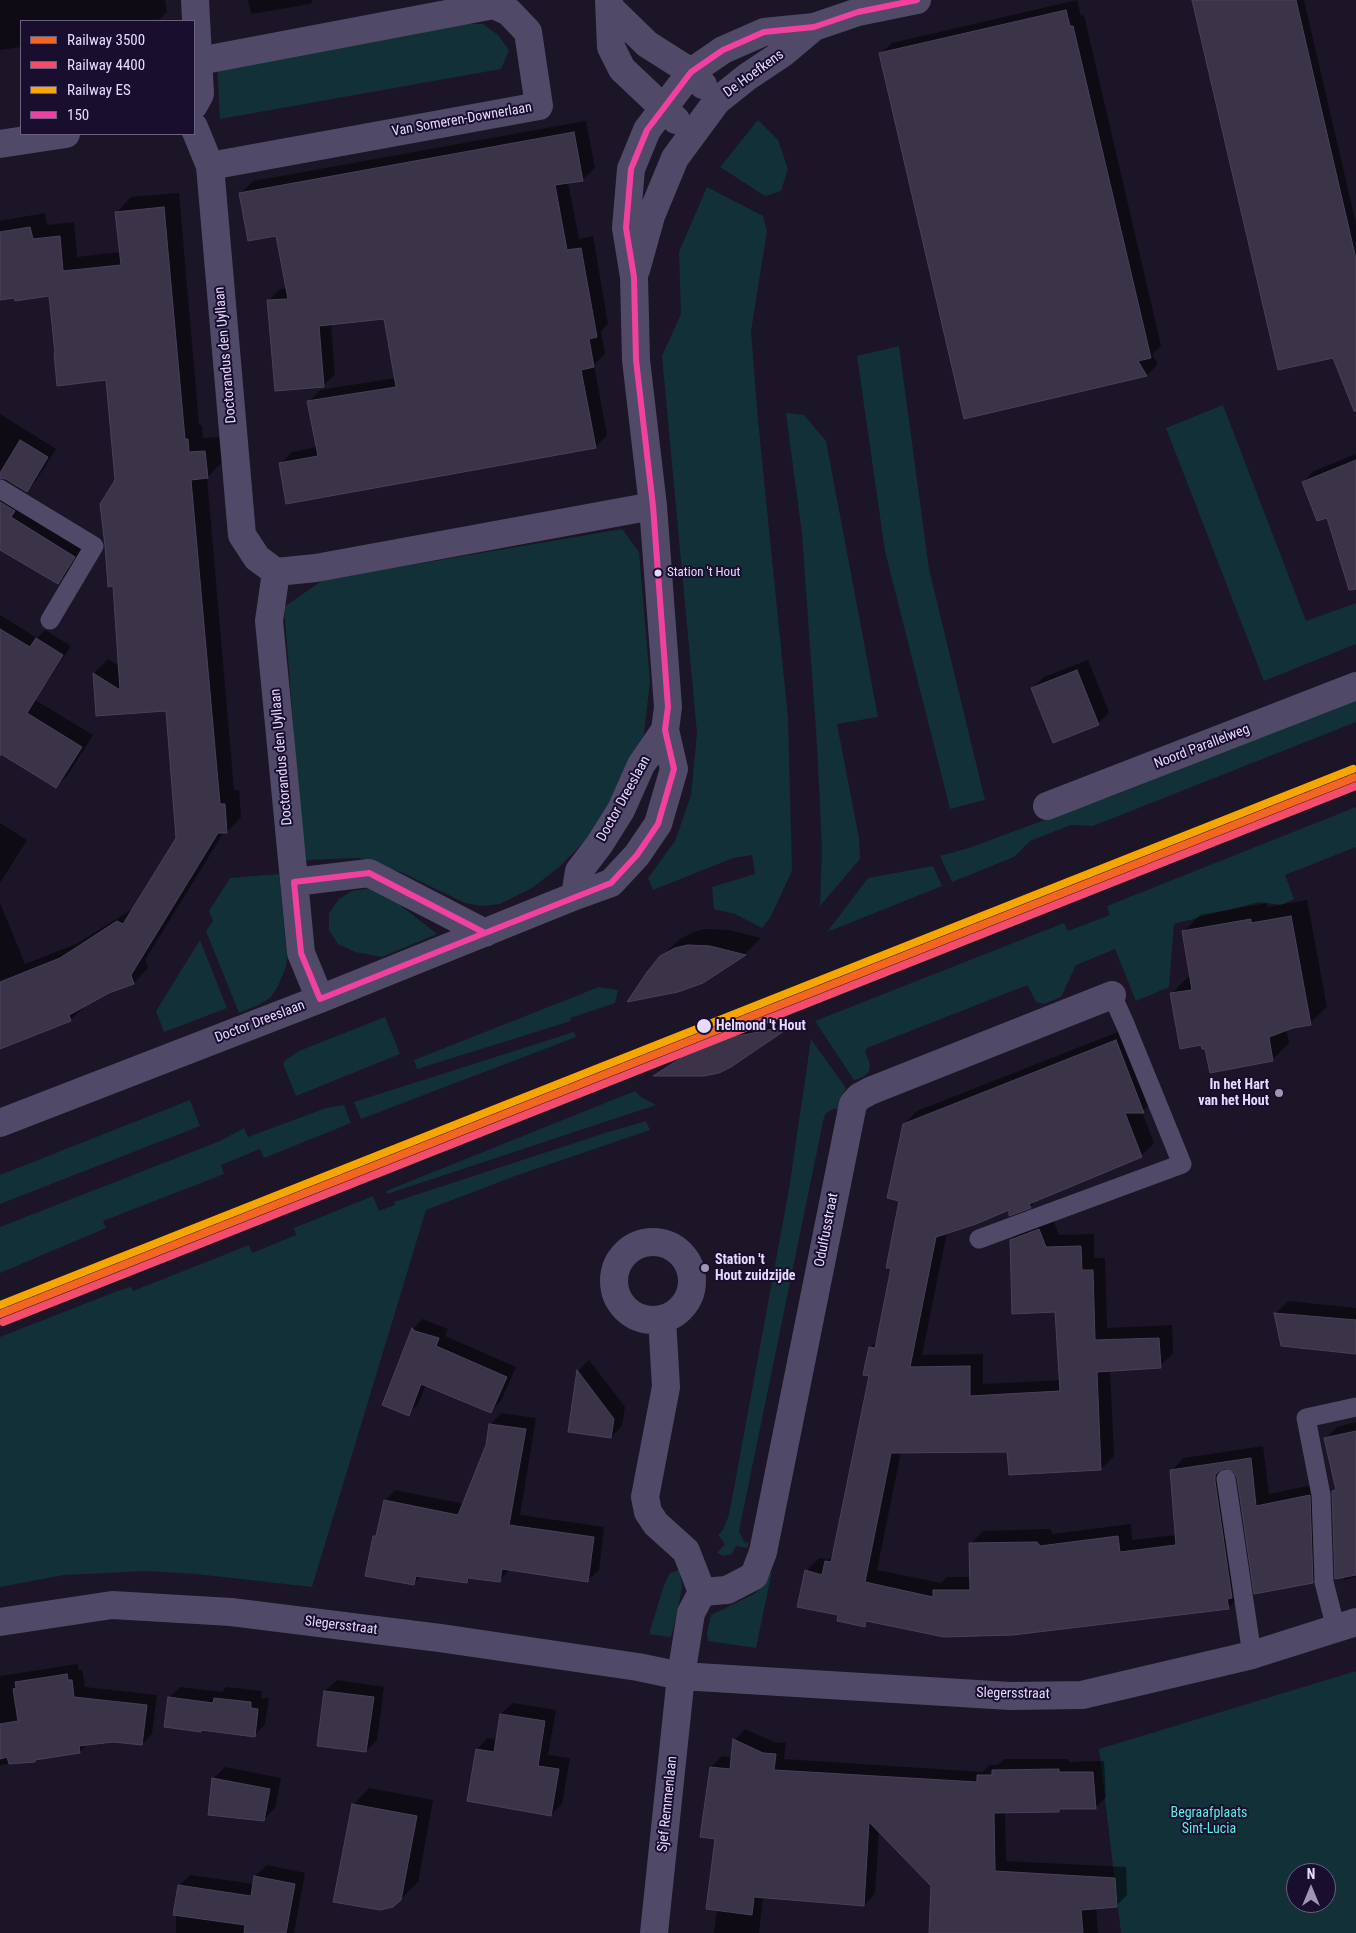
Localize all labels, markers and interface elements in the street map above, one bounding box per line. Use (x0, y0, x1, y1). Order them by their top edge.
legend (20, 20, 195, 135)
text: Railway 3500 (67, 31, 145, 49)
street label: De Hoefkens (721, 47, 787, 101)
text: Railway 4400 (67, 56, 145, 74)
text: Railway ES (67, 81, 131, 99)
street label: Van Someren-Downerlaan (391, 99, 533, 141)
text: 150 (67, 106, 89, 124)
street label: Doctorandus den Uyllaan (212, 286, 240, 424)
place label: Station 't Hout (667, 565, 740, 581)
marker: Station 't Hout (653, 568, 663, 578)
street label: Doctorandus den Uyllaan (268, 688, 296, 826)
street label: Noord Parallelweg (1152, 721, 1252, 773)
street label: Doctor Dreeslaan (594, 753, 654, 845)
street label: Doctor Dreeslaan (213, 997, 307, 1047)
marker: Helmond 't Hout (695, 1017, 713, 1035)
place label: Helmond 't Hout (716, 1018, 806, 1034)
place label: In het Hart van het Hout (1198, 1077, 1269, 1110)
marker: In het Hart van het Hout (1273, 1087, 1285, 1099)
street label: Odulfusstraat (812, 1192, 842, 1268)
place label: Station 't Hout zuidzijde (715, 1252, 796, 1284)
marker: Station 't Hout zuidzijde (699, 1262, 711, 1274)
street label: Slegersstraat (304, 1613, 378, 1639)
street label: Slegersstraat (976, 1685, 1050, 1703)
street label: Sjef Remmenlaan (655, 1755, 681, 1853)
park label: Begraafplaats Sint-Lucia (1170, 1805, 1248, 1838)
north arrow (1286, 1863, 1336, 1913)
text: N (1307, 1866, 1315, 1882)

